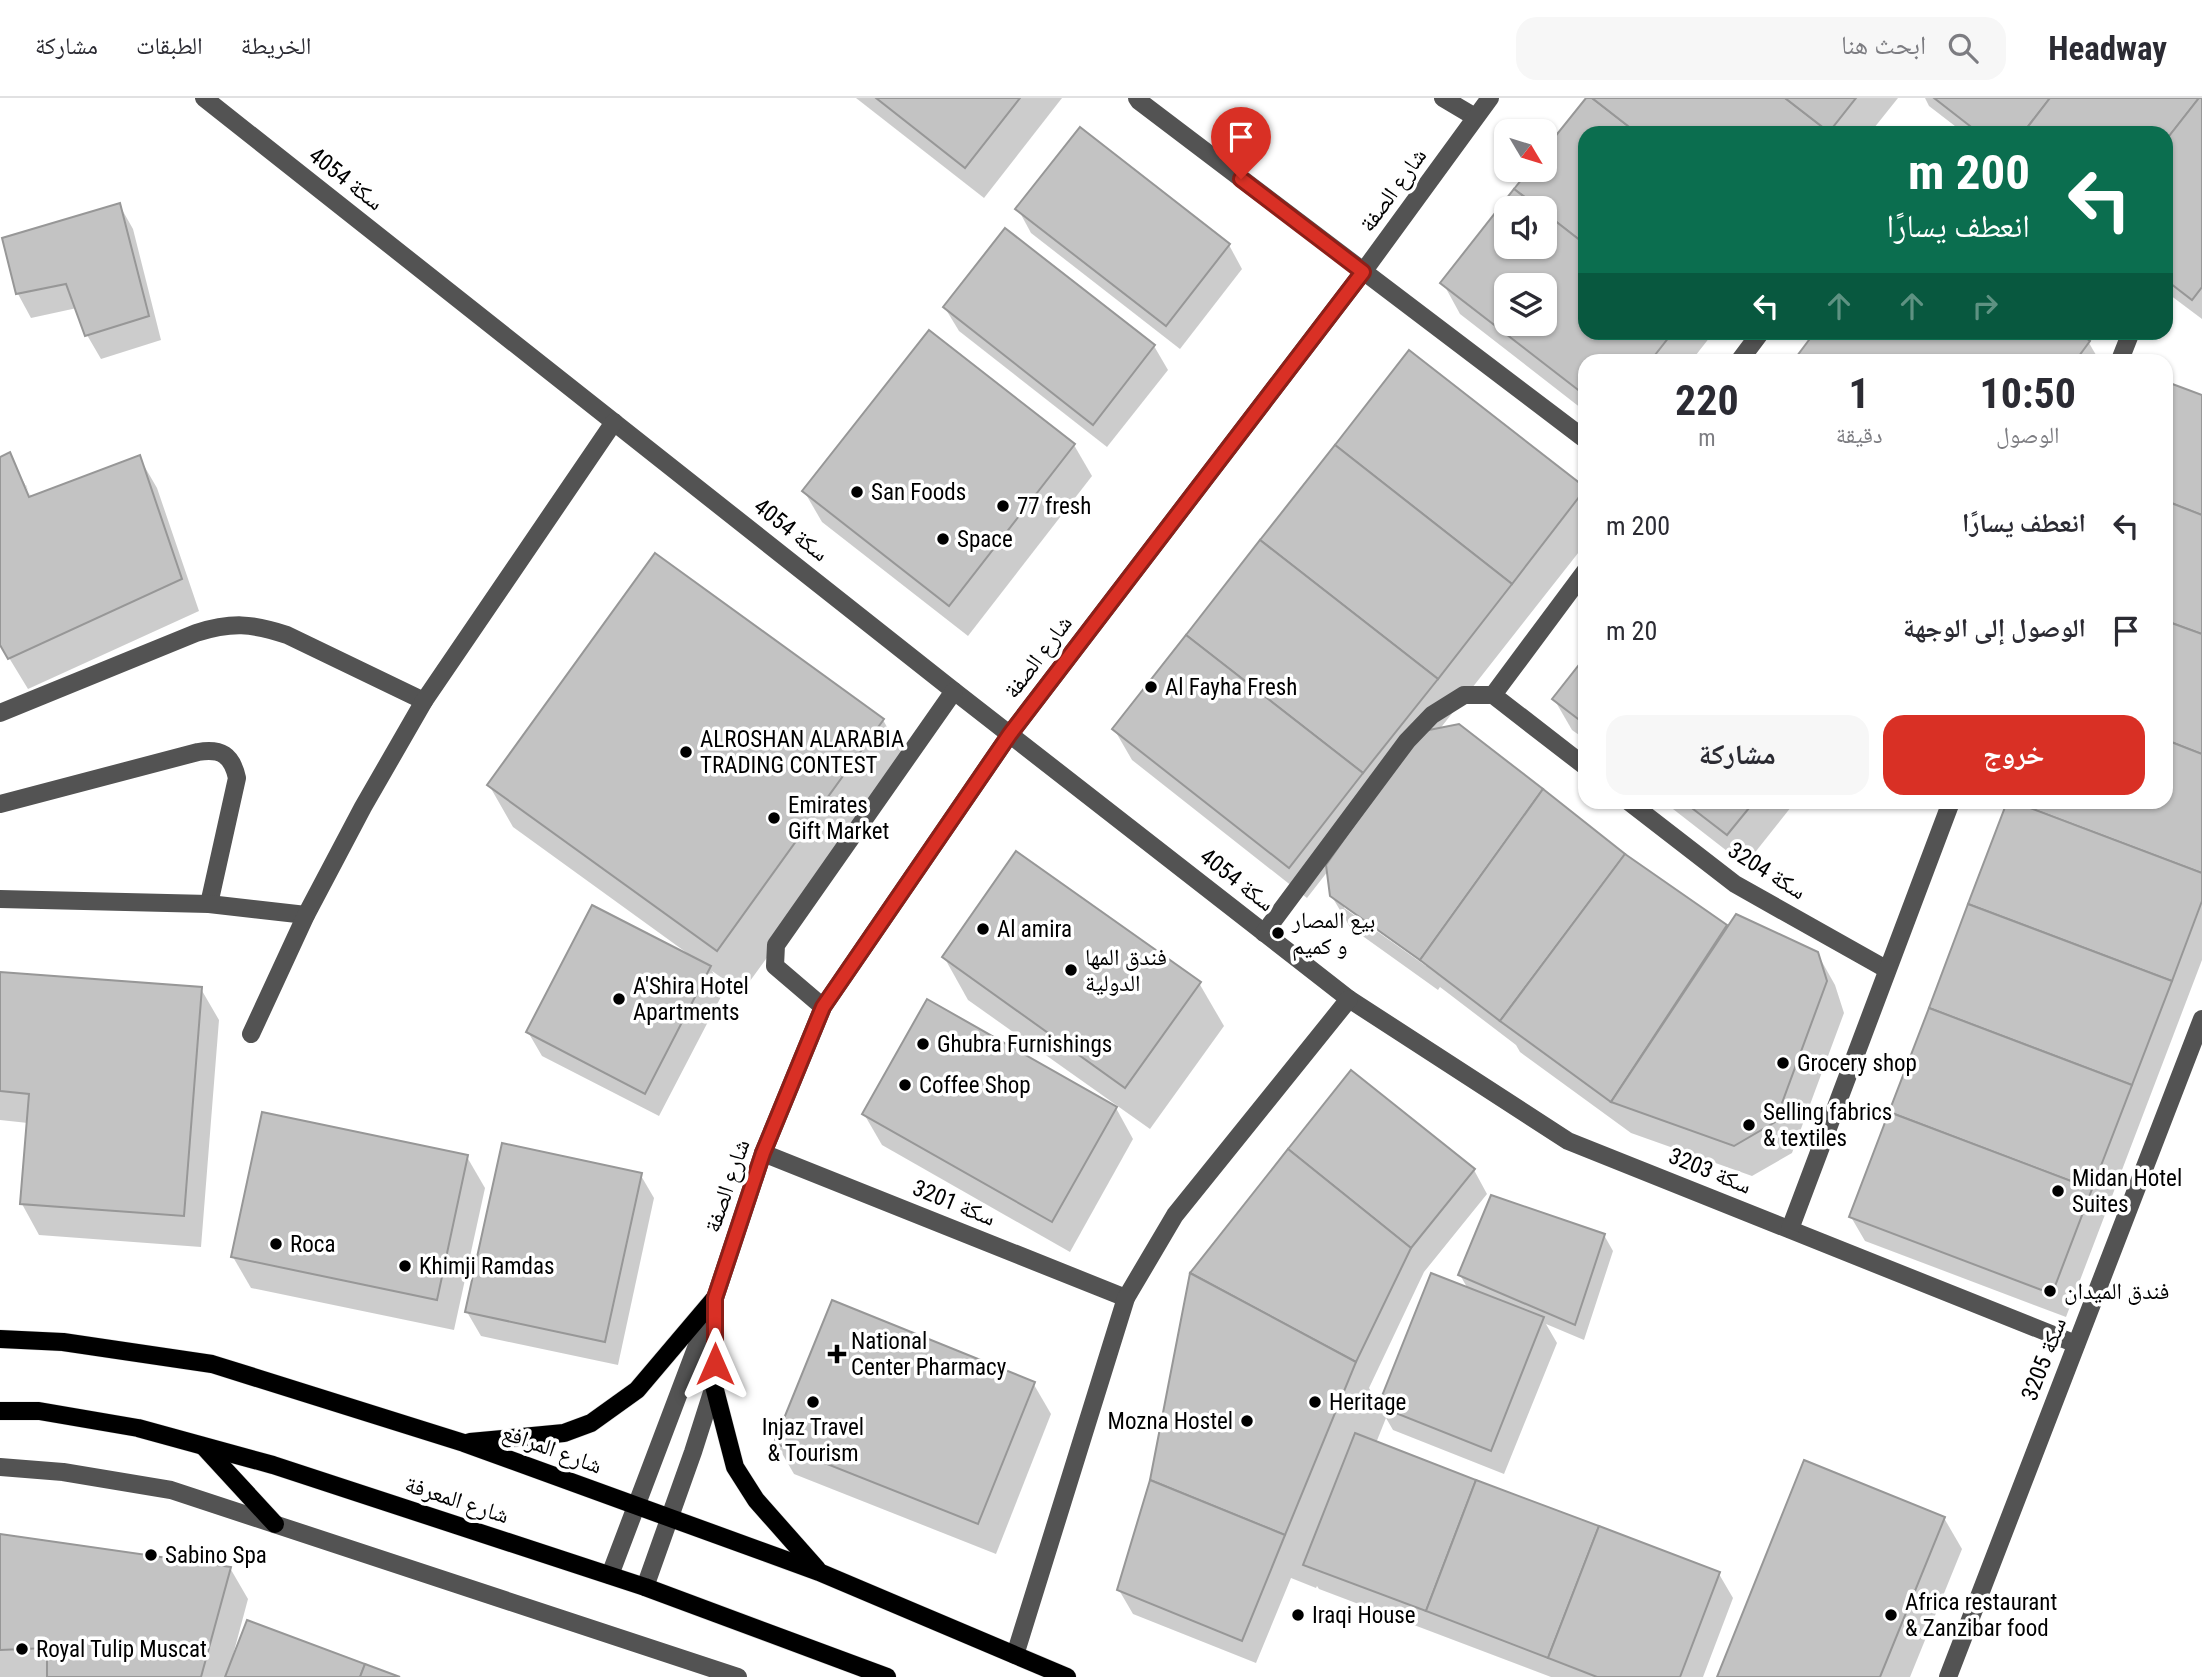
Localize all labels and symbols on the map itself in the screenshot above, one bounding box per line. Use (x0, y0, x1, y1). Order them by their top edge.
pin (1211, 107, 1271, 179)
north arrow (1494, 119, 1558, 182)
street label: سكة 4054 (303, 142, 389, 216)
street label: شارع الصفة (1354, 143, 1433, 238)
place label: San Foods (871, 479, 966, 506)
marker: San Foods (849, 484, 865, 500)
street label: سكة 4054 (748, 493, 834, 567)
place label: 77 fresh (1017, 493, 1091, 520)
marker: 77 fresh (995, 498, 1011, 514)
place label: Space (957, 526, 1013, 553)
marker: Space (935, 531, 951, 547)
street label: شارع الصفة (998, 610, 1079, 704)
place label: Al Fayha Fresh (1165, 674, 1297, 701)
marker: Al Fayha Fresh (1143, 679, 1159, 695)
place label: ALROSHAN ALARABIA TRADING CONTEST (700, 726, 904, 779)
marker: ALROSHAN ALARABIA TRADING CONTEST (678, 744, 694, 760)
place label: Emirates Gift Market (788, 792, 889, 845)
marker: Emirates Gift Market (766, 810, 782, 826)
street label: سكة 3204 (1723, 837, 1811, 905)
street label: سكة 4054 (1194, 843, 1280, 917)
place label: بيع المصار و كميم (1291, 907, 1375, 962)
place label: Al amira (997, 916, 1072, 943)
marker: Al amira (975, 921, 991, 937)
marker: بيع المصار و كميم (1270, 925, 1286, 941)
place label: فندق المها الدولية (1085, 944, 1167, 997)
marker: فندق المها الدولية (1063, 962, 1079, 978)
place label: A'Shira Hotel Apartments (633, 973, 749, 1026)
marker: A'Shira Hotel Apartments (611, 991, 627, 1007)
place label: Ghubra Furnishings (937, 1031, 1112, 1058)
marker: Ghubra Furnishings (915, 1036, 931, 1052)
place label: Grocery shop (1797, 1050, 1917, 1077)
marker: Grocery shop (1775, 1055, 1791, 1071)
place label: Coffee Shop (919, 1072, 1031, 1099)
marker: Coffee Shop (897, 1077, 913, 1093)
place label: Selling fabrics & textiles (1763, 1099, 1892, 1152)
marker: Selling fabrics & textiles (1741, 1117, 1757, 1133)
street label: شارع الصفة (699, 1136, 756, 1236)
street label: سكة 3203 (1665, 1142, 1755, 1200)
place label: Midan Hotel Suites (2072, 1165, 2182, 1218)
street label: سكة 3201 (909, 1174, 999, 1232)
marker: Midan Hotel Suites (2050, 1183, 2066, 1199)
place label: Roca (290, 1231, 335, 1258)
marker: Roca (268, 1236, 284, 1252)
place label: Khimji Ramdas (419, 1253, 554, 1280)
marker: Khimji Ramdas (397, 1258, 413, 1274)
place label: فندق الميدان (2064, 1278, 2169, 1305)
marker: فندق الميدان (2042, 1283, 2058, 1299)
street label: سكة 3205 (2016, 1314, 2072, 1404)
position arrow (678, 1327, 752, 1401)
place label: National Center Pharmacy (851, 1328, 1007, 1381)
marker: National Center Pharmacy (829, 1346, 845, 1362)
place label: Heritage (1329, 1389, 1406, 1416)
marker: Injaz Travel & Tourism (805, 1394, 821, 1410)
marker: Heritage (1307, 1394, 1323, 1410)
place label: Mozna Hostel (1108, 1408, 1233, 1435)
marker: Mozna Hostel (1239, 1413, 1255, 1429)
place label: Injaz Travel & Tourism (762, 1414, 864, 1467)
street label: شارع المرافع (498, 1418, 606, 1480)
street label: شارع المعرفة (401, 1471, 512, 1530)
place label: Sabino Spa (165, 1542, 267, 1569)
marker: Sabino Spa (143, 1547, 159, 1563)
place label: Africa restaurant & Zanzibar food (1905, 1589, 2057, 1642)
place label: Iraqi House (1312, 1602, 1416, 1629)
marker: Iraqi House (1290, 1607, 1306, 1623)
marker: Africa restaurant & Zanzibar food (1883, 1607, 1899, 1623)
place label: Royal Tulip Muscat (36, 1636, 207, 1663)
marker: Royal Tulip Muscat (14, 1641, 30, 1657)

